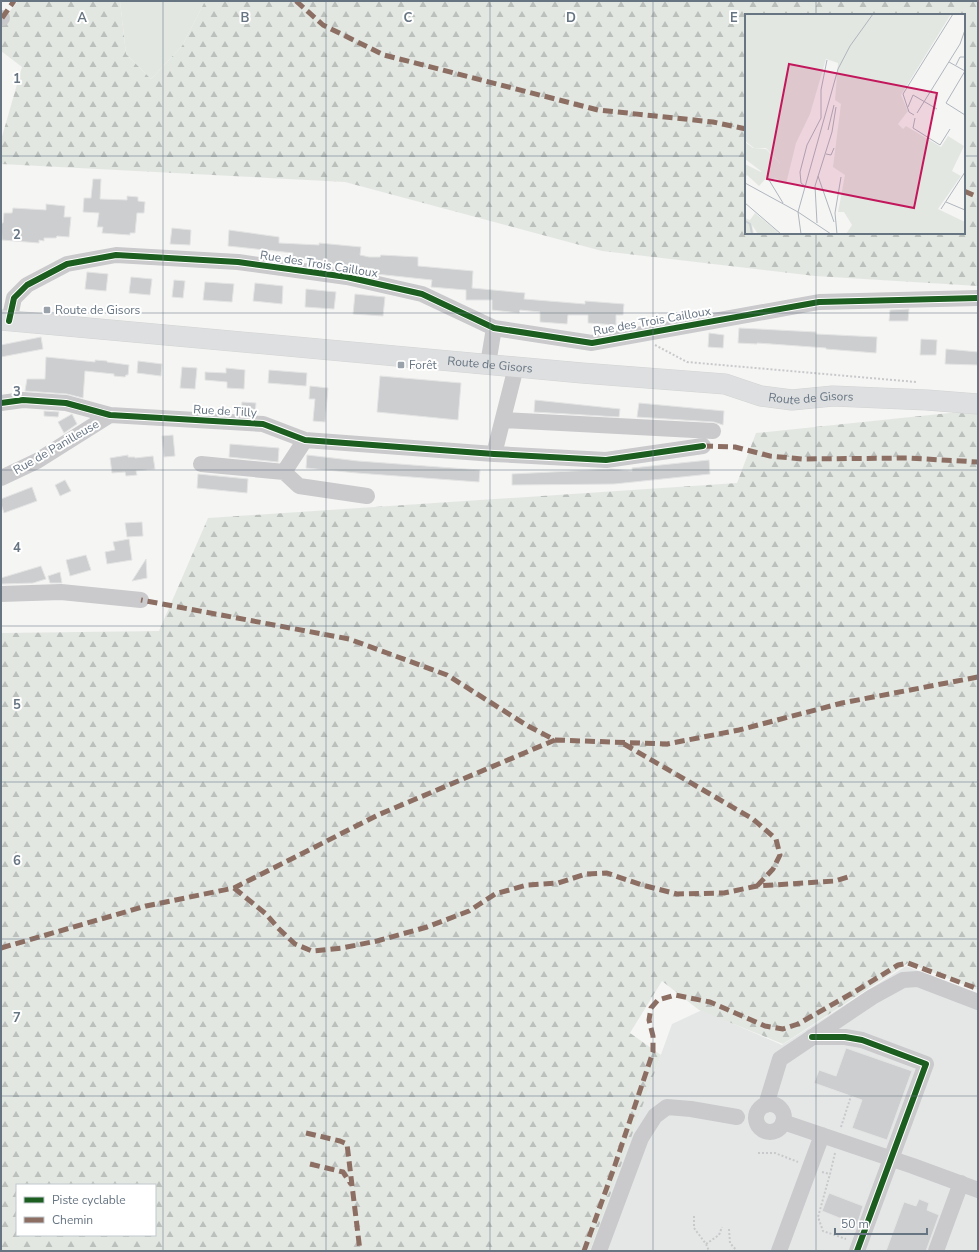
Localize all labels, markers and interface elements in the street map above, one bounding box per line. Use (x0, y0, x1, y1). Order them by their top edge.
text: A (77, 9, 87, 27)
text: B (241, 9, 250, 27)
text: C (404, 9, 413, 27)
text: D (566, 9, 576, 27)
text: E (730, 9, 738, 27)
inset map (745, 14, 965, 234)
text: 1 (13, 70, 21, 88)
text: 2 (13, 226, 21, 244)
street label: Rue des Trois Cailloux (259, 247, 380, 281)
place label: Route de Gisors (55, 302, 141, 318)
street label: Rue des Trois Cailloux (592, 303, 713, 339)
marker: Route de Gisors (42, 305, 52, 315)
street label: Route de Gisors (447, 353, 533, 376)
place label: Forêt (409, 357, 438, 373)
marker: Forêt (396, 360, 406, 370)
text: 3 (13, 383, 21, 401)
street label: Route de Gisors (767, 388, 854, 408)
street label: Rue de Tilly (193, 401, 258, 421)
street label: Rue de Panilleuse (10, 416, 102, 478)
text: 4 (13, 539, 21, 557)
text: 5 (13, 696, 21, 714)
text: 6 (13, 852, 21, 870)
text: 7 (13, 1009, 21, 1027)
legend (16, 1184, 156, 1236)
text: Piste cyclable (52, 1192, 126, 1208)
scale bar (835, 1210, 927, 1236)
text: Chemin (52, 1212, 93, 1228)
text: 50 m (841, 1216, 869, 1232)

